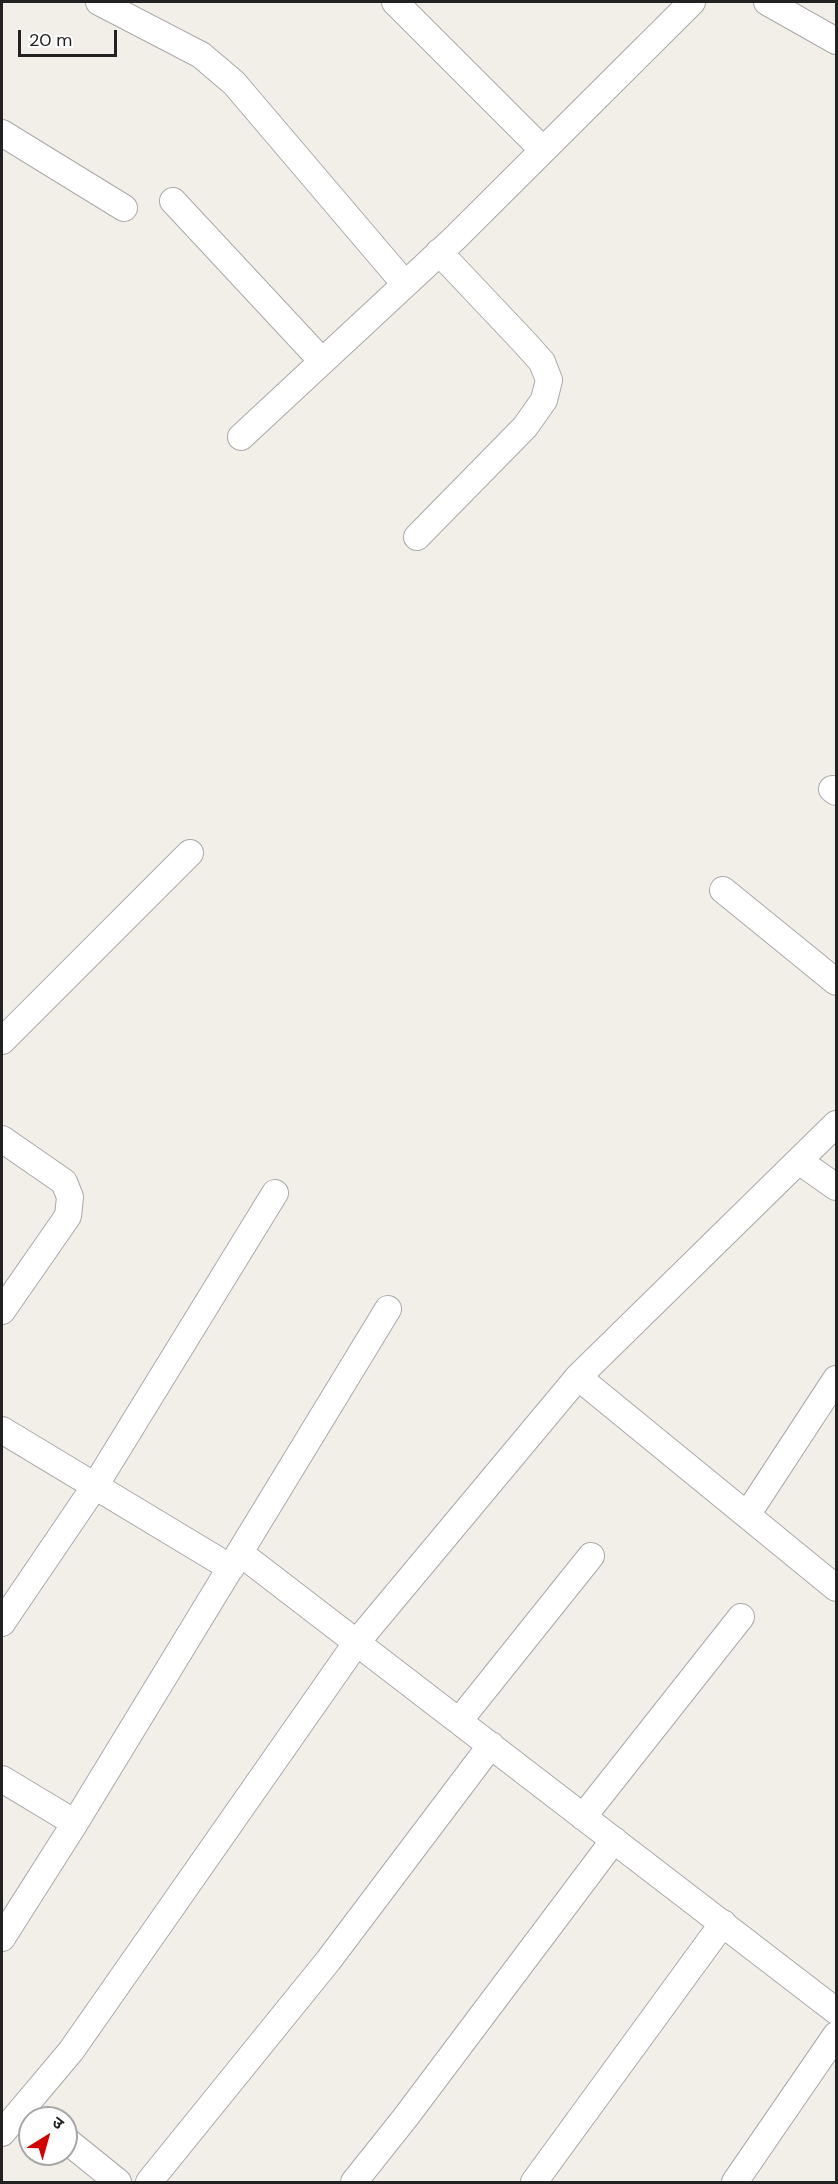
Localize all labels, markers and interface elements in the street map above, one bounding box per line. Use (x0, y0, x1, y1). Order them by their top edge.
scale bar (21, 18, 120, 56)
text: 20 m (29, 28, 72, 52)
north arrow (18, 2106, 78, 2166)
text: उ (48, 2112, 68, 2134)

